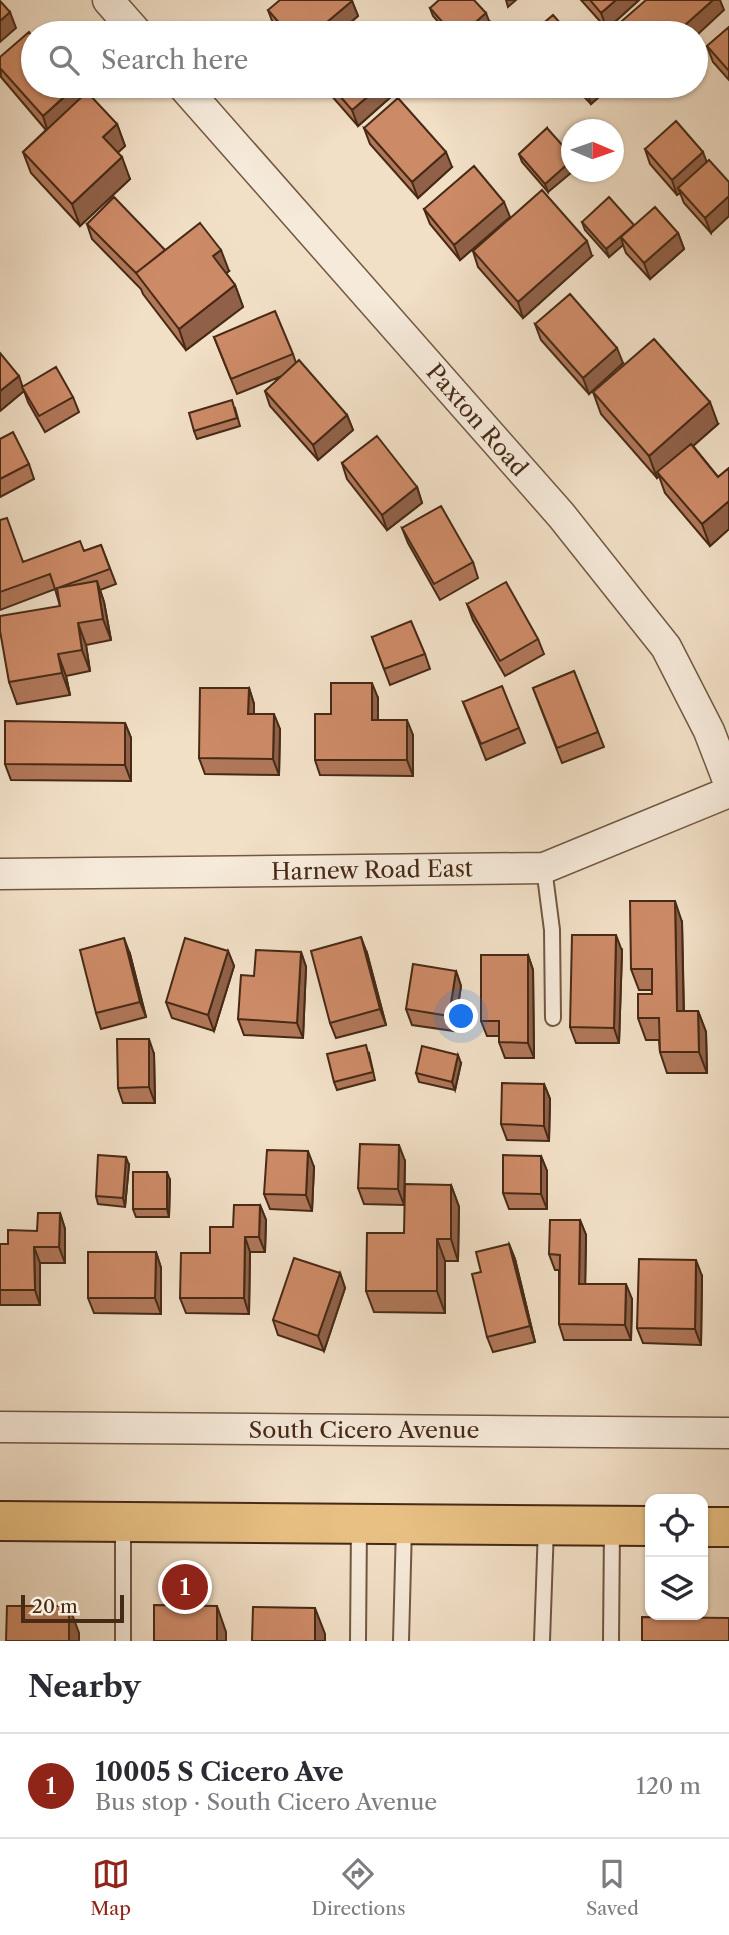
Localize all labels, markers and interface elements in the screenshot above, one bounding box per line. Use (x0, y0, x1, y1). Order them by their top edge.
search box (21, 21, 708, 98)
icon: search (45, 41, 83, 79)
text: Search here (101, 44, 248, 76)
north arrow (561, 119, 624, 182)
street label: Paxton Road (420, 358, 534, 482)
street label: Harnew Road East (271, 854, 473, 886)
your location (444, 999, 478, 1033)
street label: South Cicero Avenue (249, 1416, 479, 1444)
map controls (645, 1494, 708, 1620)
button: locate (645, 1494, 708, 1557)
button: layers (645, 1557, 708, 1620)
pin: 1 (162, 1561, 208, 1613)
scale bar (21, 1592, 124, 1624)
text: 20 m (32, 1595, 78, 1618)
text: Nearby (28, 1668, 141, 1705)
text: 10005 S Cicero Ave (95, 1756, 344, 1788)
text: 1 (46, 1772, 56, 1800)
text: 120 m (636, 1772, 701, 1800)
text: Bus stop · South Cicero Avenue (95, 1788, 437, 1816)
tab: Map (90, 1855, 131, 1920)
tab: Directions (312, 1855, 405, 1920)
tab: Saved (586, 1855, 639, 1920)

